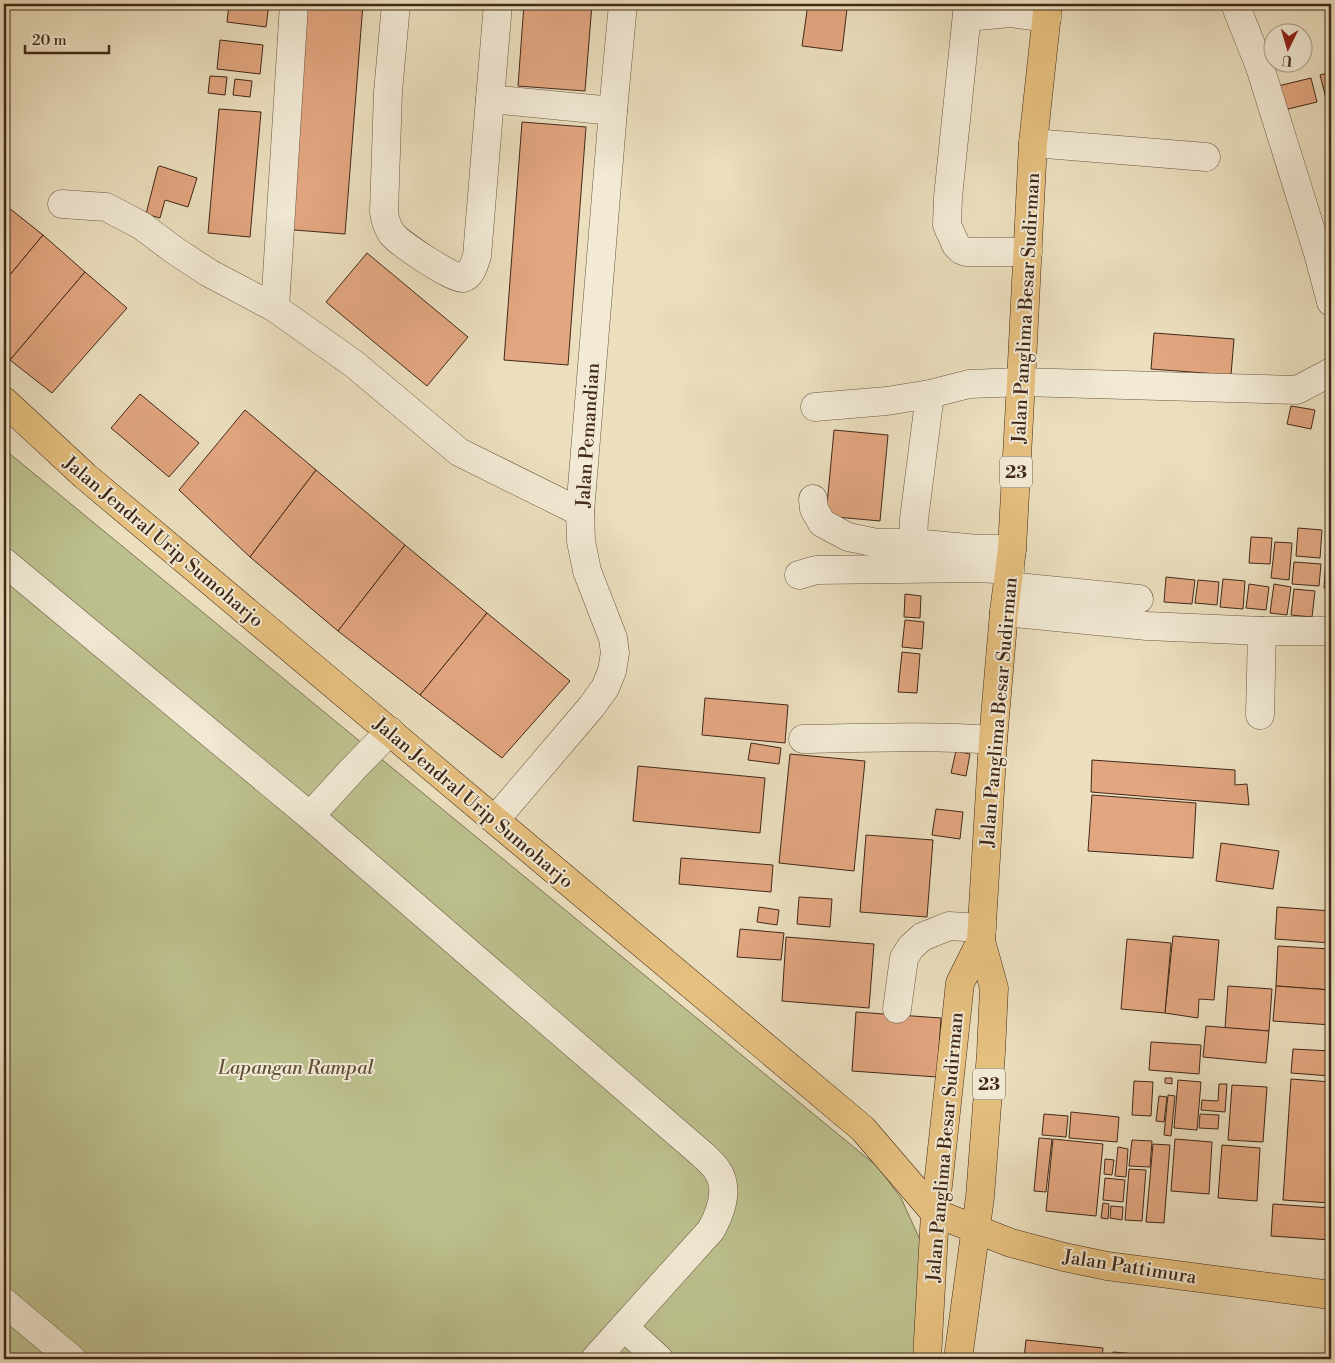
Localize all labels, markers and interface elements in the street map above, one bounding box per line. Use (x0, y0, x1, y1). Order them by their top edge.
scale bar (25, 22, 109, 54)
north arrow (1262, 22, 1312, 72)
text: 20 m (32, 31, 67, 50)
text: U (1281, 51, 1293, 69)
street label: Jalan Panglima Besar Sudirman (1007, 172, 1045, 445)
street label: Jalan Pemandian (571, 362, 605, 509)
street label: Jalan Jendral Urip Sumoharjo (58, 450, 268, 633)
road number: 23 (1000, 457, 1032, 488)
street label: Jalan Panglima Besar Sudirman (975, 576, 1023, 849)
street label: Jalan Jendral Urip Sumoharjo (368, 711, 578, 894)
street label: Jalan Panglima Besar Sudirman (921, 1011, 969, 1284)
park label: Lapangan Rampal (217, 1056, 374, 1080)
road number: 23 (973, 1068, 1005, 1100)
street label: Jalan Pattimura (1060, 1244, 1199, 1289)

